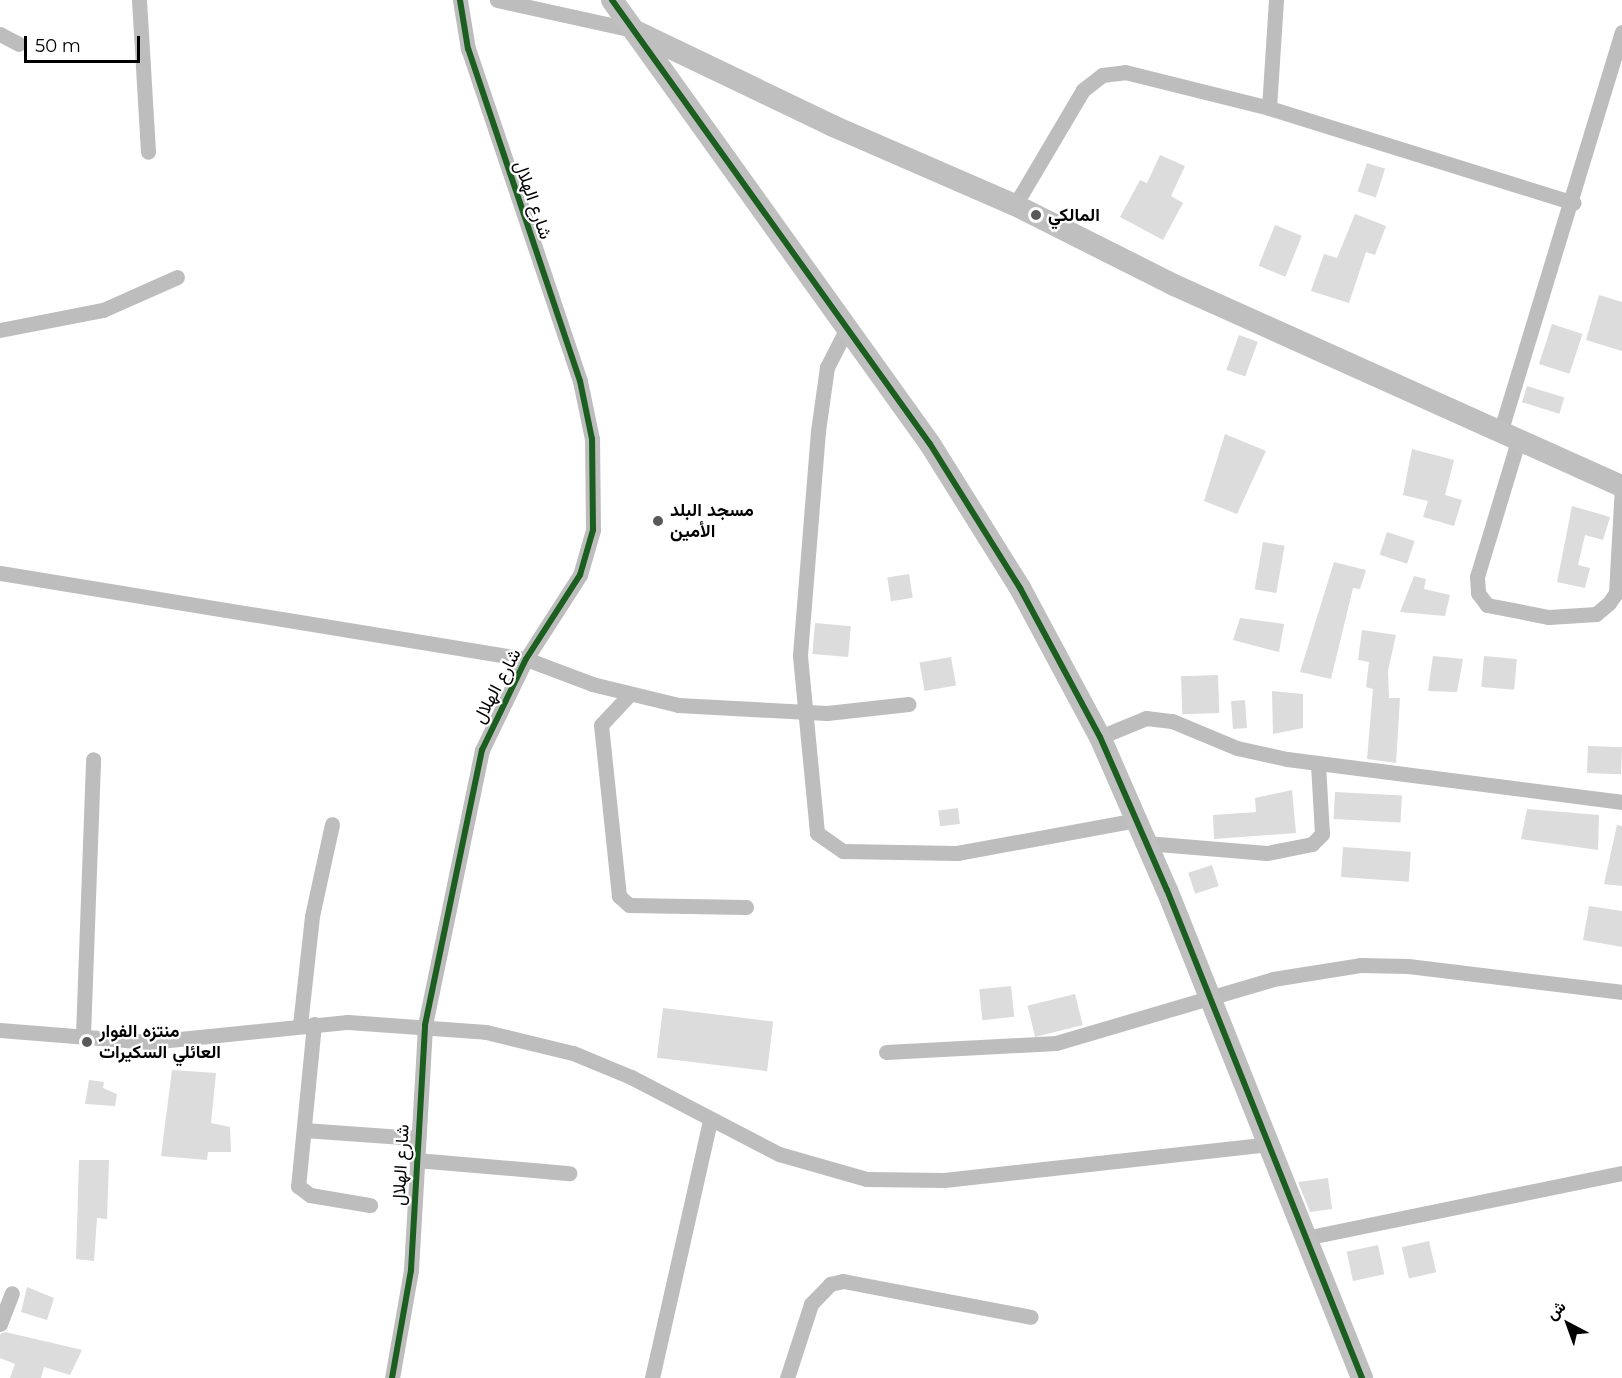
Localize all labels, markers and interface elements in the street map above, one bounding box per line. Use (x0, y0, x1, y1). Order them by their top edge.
scale bar (27, 24, 142, 62)
text: 50 m (35, 35, 81, 57)
street label: شارع الهلال (510, 158, 556, 242)
place label: المالكي (1048, 204, 1100, 226)
marker: المالكي (1029, 208, 1043, 222)
place label: مسجد البلد الأمين (670, 500, 754, 542)
marker: مسجد البلد الأمين (651, 514, 665, 528)
street label: شارع الهلال (468, 645, 526, 727)
place label: منتزه الفوار العائلي السكيرات (99, 1021, 221, 1064)
marker: منتزه الفوار العائلي السكيرات (80, 1035, 94, 1049)
street label: شارع الهلال (388, 1124, 414, 1206)
north arrow (1538, 1294, 1598, 1354)
text: ش (1542, 1297, 1569, 1324)

